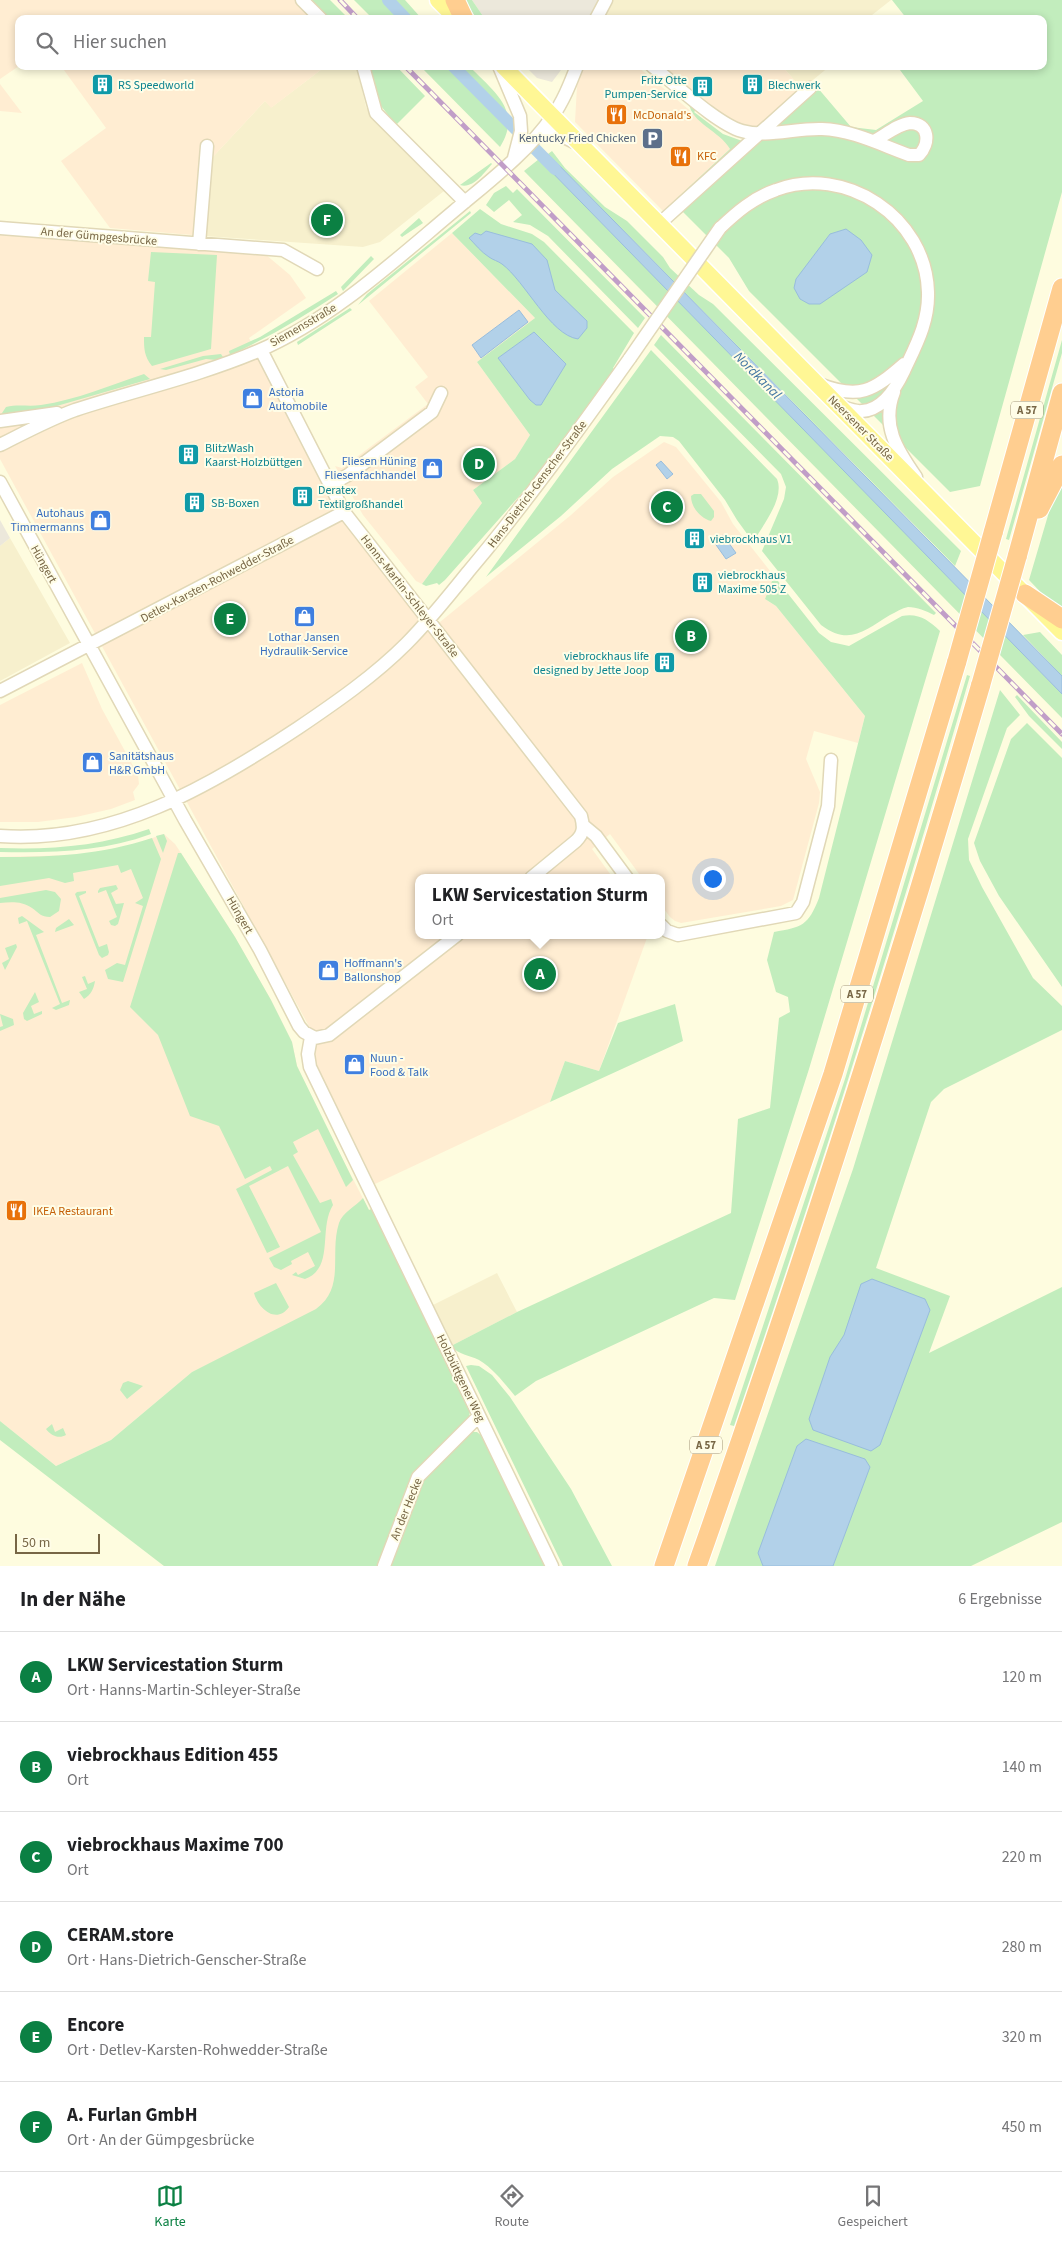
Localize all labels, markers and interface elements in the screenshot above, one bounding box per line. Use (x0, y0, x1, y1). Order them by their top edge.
search box (15, 15, 1047, 70)
icon: search (33, 29, 61, 57)
text: Hier suchen (73, 29, 167, 56)
place label: Fritz Otte Pumpen-Service (604, 72, 687, 103)
building icon: RS Speedworld (90, 73, 114, 97)
building icon: Blechwerk (740, 73, 764, 97)
building icon: Fritz Otte Pumpen-Service (691, 75, 715, 99)
place label: RS Speedworld (118, 77, 194, 94)
place label: Blechwerk (768, 77, 821, 94)
restaurant icon: McDonald's (605, 103, 629, 127)
place label: McDonald's (633, 107, 691, 124)
parking icon: Kentucky Fried Chicken (640, 126, 664, 150)
place label: Kentucky Fried Chicken (519, 130, 636, 147)
restaurant icon: KFC (669, 144, 693, 168)
place label: KFC (697, 148, 717, 165)
pin: F (311, 201, 343, 239)
street label: An der Gümpgesbrücke (40, 223, 158, 250)
street label: Siemensstraße (267, 299, 340, 351)
water label: Nordkanal (729, 347, 786, 404)
place label: Astoria Automobile (269, 384, 327, 415)
shop icon: Astoria Automobile (241, 387, 265, 411)
street label: Neersener Straße (824, 392, 897, 465)
road number: A 57 (1011, 402, 1043, 418)
street label: Hans-Dietrich-Genscher-Straße (484, 417, 591, 552)
place label: BlitzWash Kaarst-Holzbüttgen (205, 440, 302, 471)
building icon: BlitzWash Kaarst-Holzbüttgen (177, 443, 201, 467)
pin: D (463, 445, 495, 483)
place label: Fliesen Hüning Fliesenfachhandel (324, 453, 416, 484)
shop icon: Fliesen Hüning Fliesenfachhandel (420, 456, 444, 480)
place label: Deratex Textilgroßhandel (318, 482, 403, 513)
building icon: Deratex Textilgroßhandel (290, 485, 314, 509)
pin: C (651, 488, 683, 526)
building icon: SB-Boxen (183, 491, 207, 515)
place label: SB-Boxen (211, 495, 259, 512)
place label: Autohaus Timmermanns (10, 505, 84, 536)
shop icon: Autohaus Timmermanns (88, 508, 112, 532)
building icon: viebrockhaus V1 (682, 527, 706, 551)
street label: Hanns-Martin-Schleyer-Straße (356, 531, 463, 661)
place label: viebrockhaus V1 (710, 531, 792, 548)
street label: Detlev-Karsten-Rohwedder-Straße (138, 532, 297, 627)
street label: Hüngert (26, 542, 61, 586)
place label: viebrockhaus Maxime 505 Z (718, 567, 786, 598)
building icon: viebrockhaus Maxime 505 Z (690, 570, 714, 594)
pin: E (214, 600, 246, 638)
shop icon: Lothar Jansen Hydraulik-Service (292, 604, 316, 628)
pin: B (675, 617, 707, 655)
place label: Lothar Jansen Hydraulik-Service (260, 629, 348, 660)
place label: viebrockhaus life designed by Jette Joop (533, 648, 649, 679)
building icon: viebrockhaus life designed by Jette Joop (653, 651, 677, 675)
place label: Sanitätshaus H&R GmbH (109, 748, 174, 779)
shop icon: Sanitätshaus H&R GmbH (81, 751, 105, 775)
your location (700, 866, 726, 892)
popup (415, 874, 665, 939)
text: LKW Servicestation Sturm (432, 882, 648, 909)
street label: Hüngert (222, 893, 257, 937)
text: Ort (432, 909, 453, 931)
place label: Hoffmann's Ballonshop (344, 955, 402, 986)
pin: A (524, 955, 556, 993)
shop icon: Hoffmann's Ballonshop (316, 958, 340, 982)
road number: A 57 (841, 986, 873, 1002)
place label: Nuun - Food & Talk (370, 1050, 428, 1081)
shop icon: Nuun - Food & Talk (342, 1053, 366, 1077)
restaurant icon: IKEA Restaurant (5, 1199, 29, 1223)
place label: IKEA Restaurant (33, 1203, 113, 1220)
street label: Holzbüttgener Weg (432, 1332, 489, 1425)
road number: A 57 (690, 1436, 722, 1454)
street label: An der Hecke (386, 1476, 427, 1543)
scale bar (15, 1531, 100, 1554)
text: 50 m (22, 1533, 50, 1553)
text: In der Nähe (20, 1584, 126, 1614)
text: 6 Ergebnisse (958, 1588, 1042, 1610)
text: LKW Servicestation Sturm (67, 1652, 283, 1679)
text: A (31, 1666, 41, 1688)
text: 120 m (1002, 1666, 1042, 1688)
text: Ort · Hanns-Martin-Schleyer-Straße (67, 1679, 301, 1701)
text: viebrockhaus Edition 455 (67, 1742, 278, 1769)
text: B (31, 1756, 41, 1778)
text: 140 m (1002, 1756, 1042, 1778)
text: Ort (67, 1769, 89, 1791)
text: viebrockhaus Maxime 700 (67, 1832, 284, 1859)
text: C (31, 1846, 41, 1868)
text: 220 m (1002, 1846, 1042, 1868)
text: Ort (67, 1859, 89, 1881)
text: CERAM.store (67, 1922, 174, 1949)
text: D (31, 1936, 41, 1958)
text: 280 m (1002, 1936, 1042, 1958)
text: Ort · Hans-Dietrich-Genscher-Straße (67, 1949, 307, 1971)
text: Encore (67, 2012, 124, 2039)
text: E (32, 2026, 40, 2048)
text: 320 m (1002, 2026, 1042, 2048)
text: Ort · Detlev-Karsten-Rohwedder-Straße (67, 2039, 328, 2061)
text: A. Furlan GmbH (67, 2102, 198, 2129)
text: F (32, 2116, 40, 2138)
text: 450 m (1002, 2116, 1042, 2138)
text: Ort · An der Gümpgesbrücke (67, 2129, 254, 2151)
tab: Karte (154, 2182, 186, 2232)
tab: Route (494, 2182, 529, 2232)
tab: Gespeichert (838, 2182, 908, 2232)

